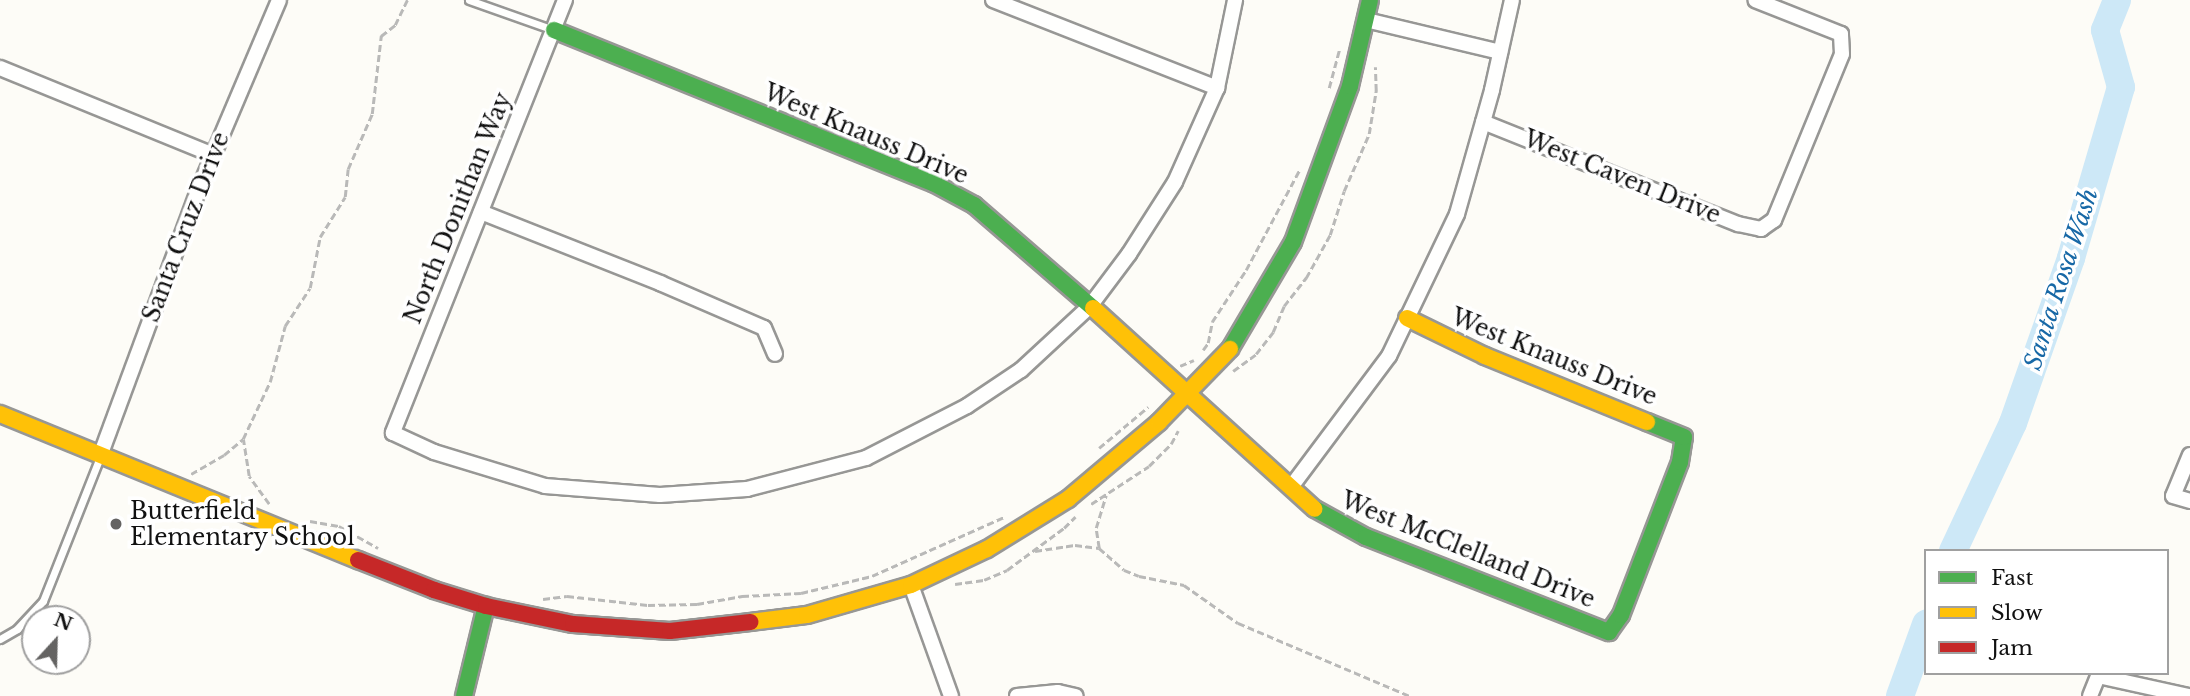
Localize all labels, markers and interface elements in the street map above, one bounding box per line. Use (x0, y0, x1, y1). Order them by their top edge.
street label: West Knauss Drive (760, 78, 972, 190)
street label: North Donithan Way (399, 88, 517, 328)
street label: West Caven Drive (1520, 125, 1724, 229)
street label: Santa Cruz Drive (137, 128, 235, 326)
water label: Santa Rosa Wash (2018, 184, 2104, 374)
street label: West Knauss Drive (1447, 303, 1661, 411)
street label: West McClelland Drive (1337, 486, 1599, 614)
place label: Butterfield Elementary School (130, 497, 355, 551)
marker: Butterfield Elementary School (108, 516, 124, 532)
legend (1924, 549, 2169, 675)
text: Fast (1991, 565, 2033, 591)
text: Slow (1991, 600, 2043, 626)
north arrow (21, 605, 91, 675)
text: N (51, 608, 76, 636)
text: Jam (1991, 635, 2033, 661)

